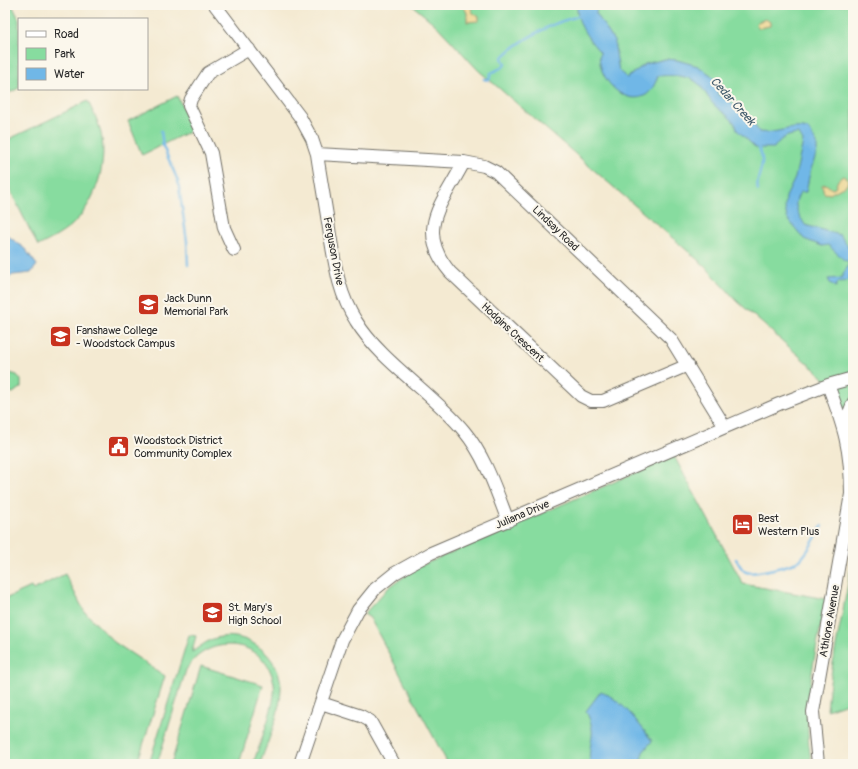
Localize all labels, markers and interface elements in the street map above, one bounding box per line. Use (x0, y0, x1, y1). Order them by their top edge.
legend (18, 18, 148, 90)
text: Road (54, 27, 79, 42)
text: Park (54, 47, 75, 62)
text: Water (54, 67, 85, 82)
water label: Cedar Creek (707, 74, 759, 129)
street label: Lindsay Road (530, 203, 582, 254)
street label: Ferguson Drive (320, 216, 347, 287)
school or university icon: Jack Dunn Memorial Park (136, 291, 162, 317)
place label: Jack Dunn Memorial Park (164, 292, 229, 318)
street label: Hodgins Crescent (479, 300, 547, 365)
school or university icon: Fanshawe College - Woodstock Campus (47, 323, 73, 349)
place label: Fanshawe College - Woodstock Campus (76, 324, 175, 350)
public building icon: Woodstock District Community Complex (106, 433, 132, 459)
place label: Woodstock District Community Complex (134, 434, 232, 460)
street label: Juliana Drive (493, 497, 552, 532)
hotel icon: Best Western Plus (729, 511, 755, 537)
place label: Best Western Plus (758, 512, 819, 538)
street label: Athlone Avenue (817, 583, 842, 658)
school or university icon: St. Mary's High School (200, 600, 226, 626)
place label: St. Mary's High School (228, 601, 282, 627)

